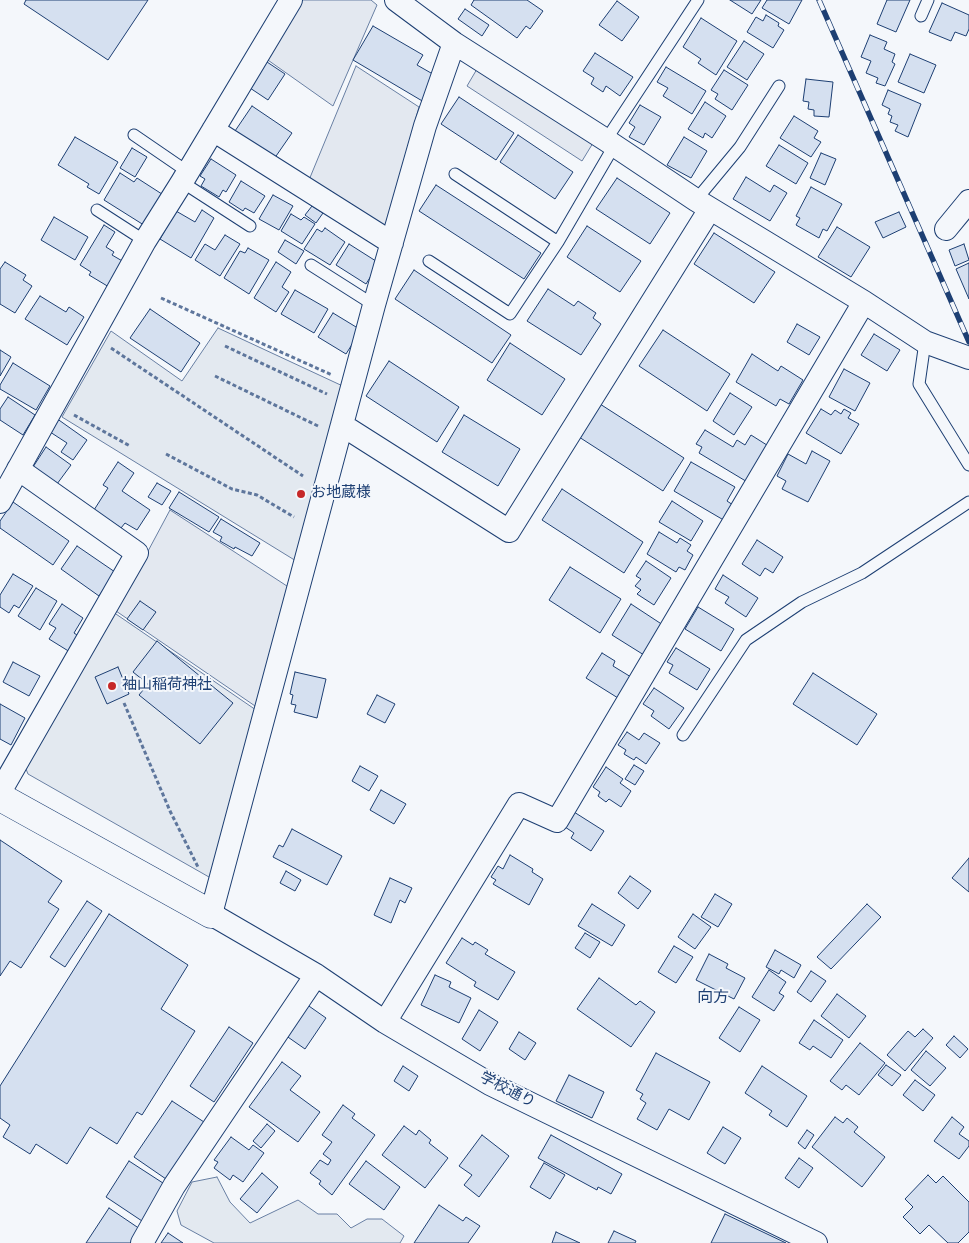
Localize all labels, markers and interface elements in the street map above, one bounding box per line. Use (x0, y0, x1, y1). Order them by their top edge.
place label: お地蔵様 (311, 485, 371, 503)
marker: お地蔵様 (295, 488, 307, 500)
place label: 袖山稲荷神社 (122, 677, 212, 695)
marker: 袖山稲荷神社 (106, 680, 118, 692)
district label: 向方 (697, 989, 729, 1009)
street label: 学校通り (476, 1069, 538, 1113)

